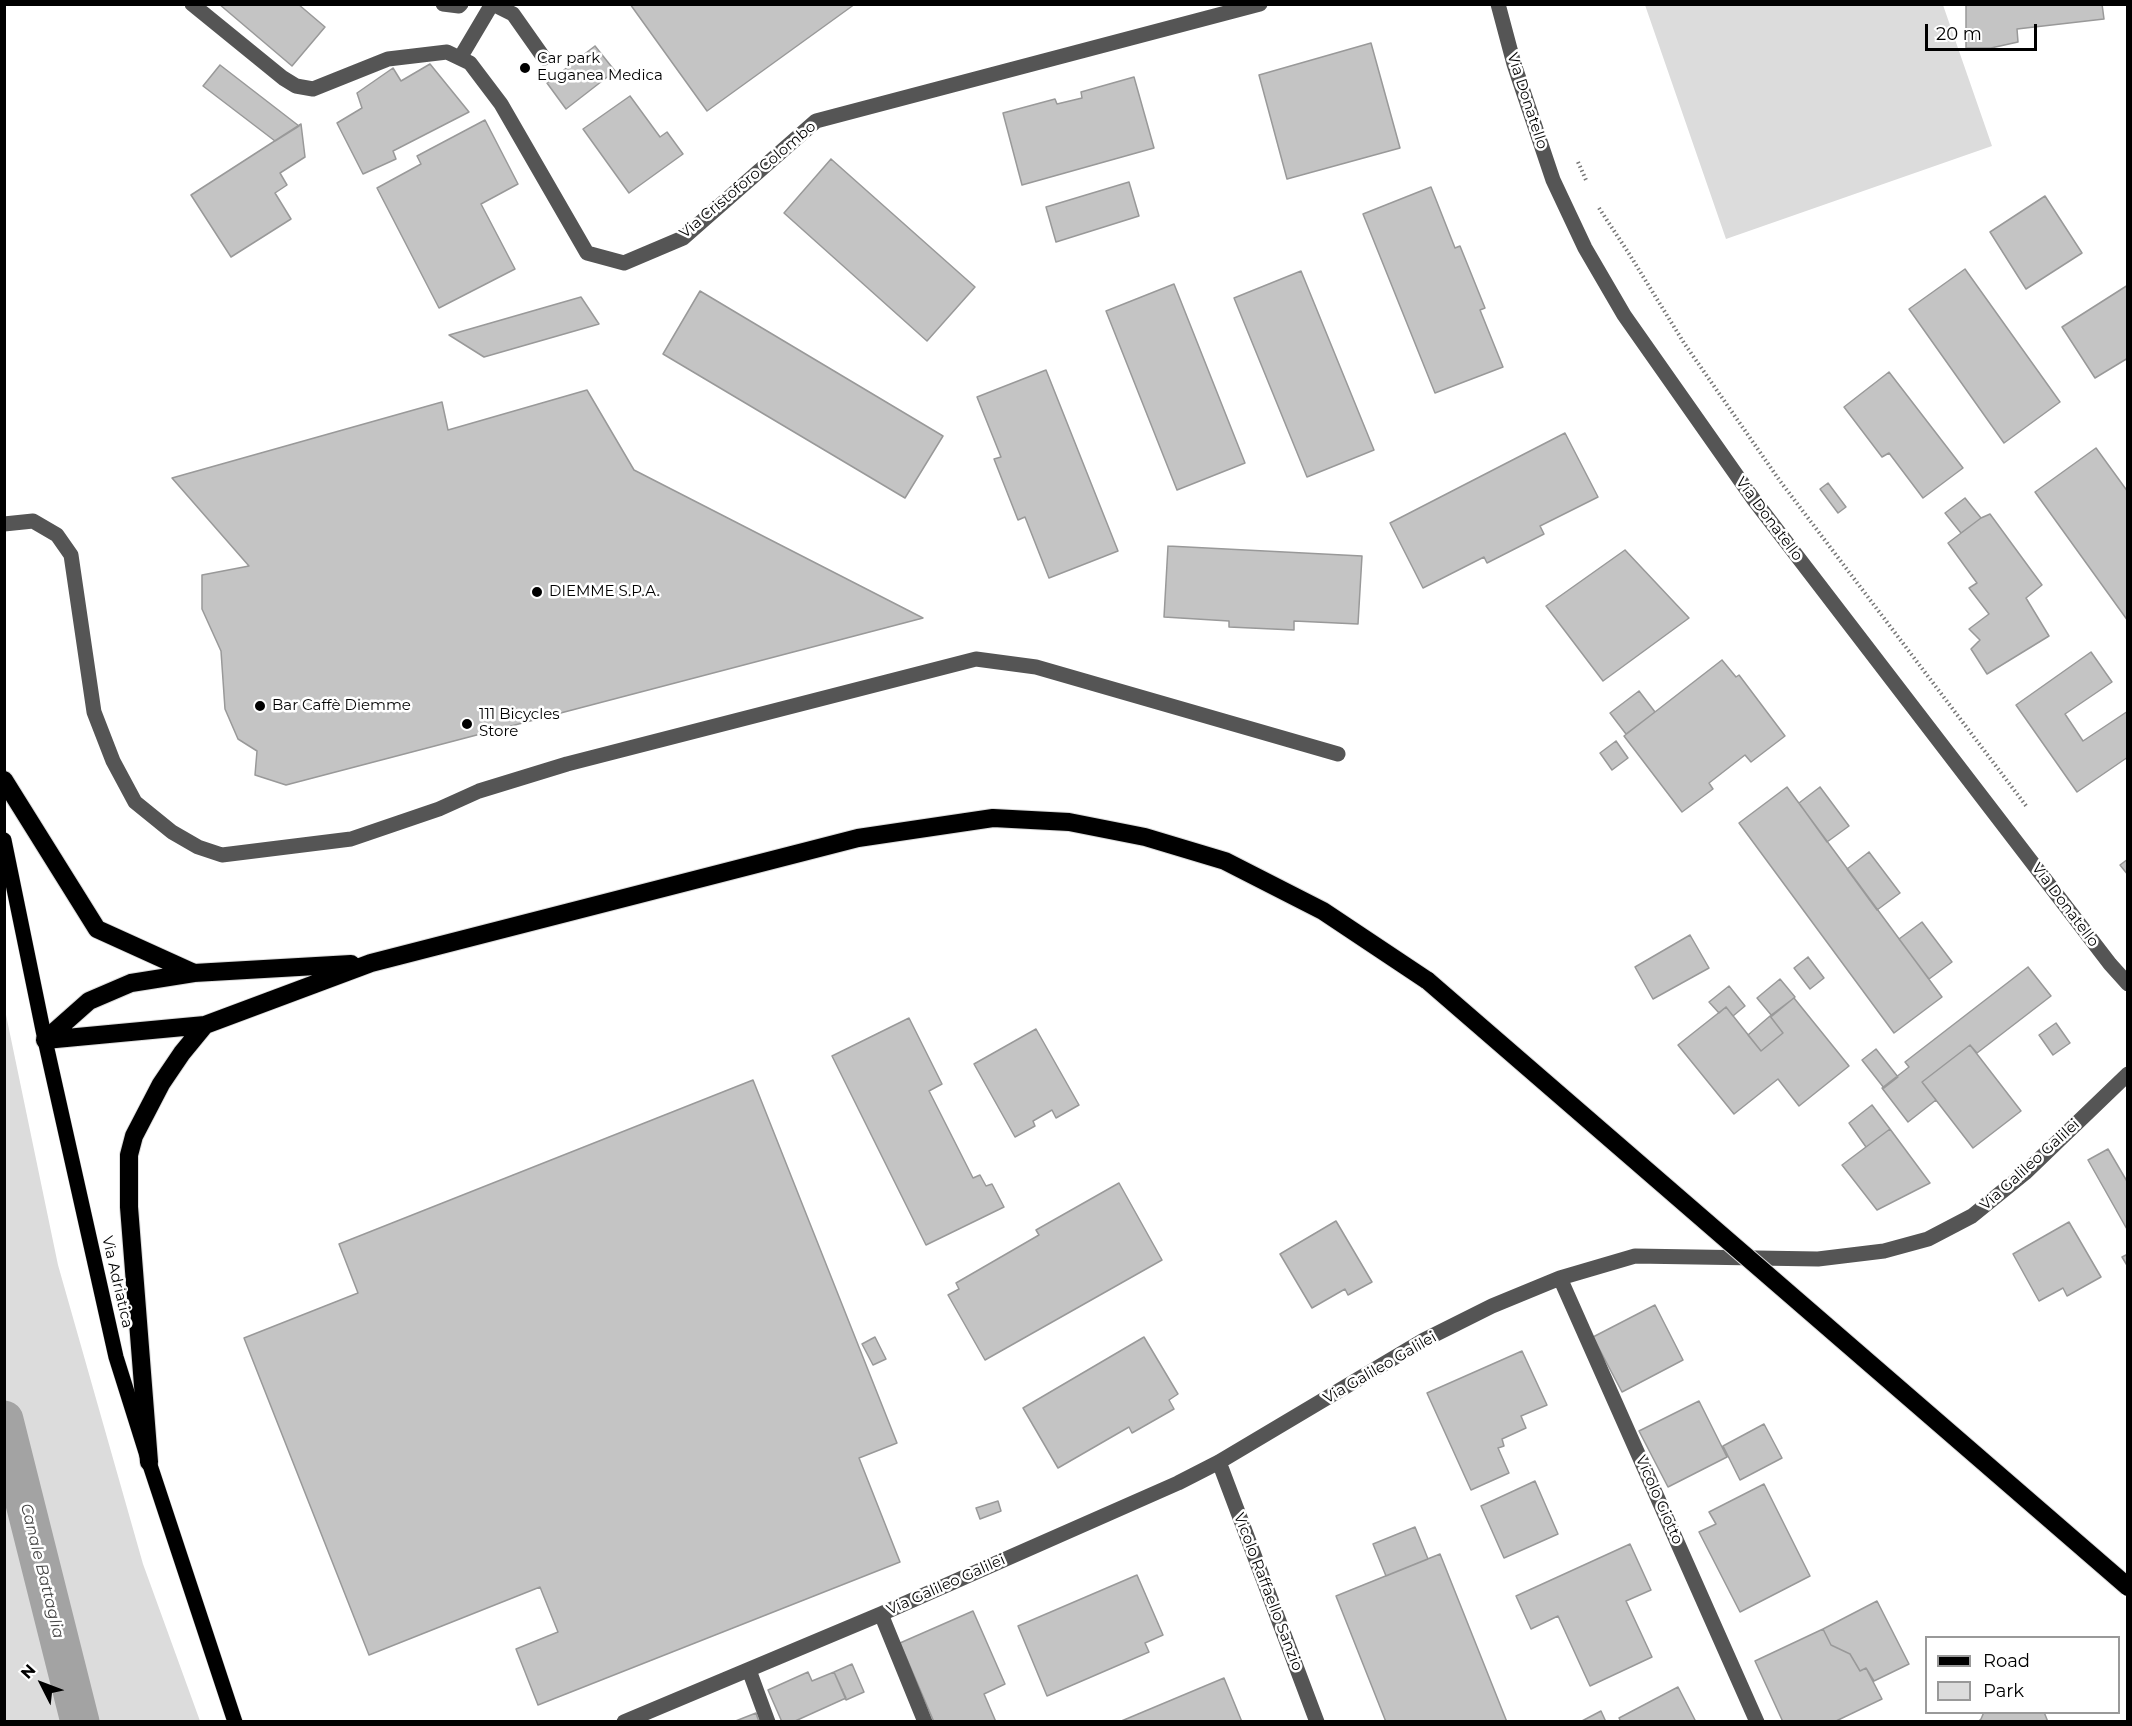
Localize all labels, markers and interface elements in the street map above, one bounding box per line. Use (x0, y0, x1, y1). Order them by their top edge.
scale bar (1928, 12, 2040, 50)
text: 20 m (1936, 23, 1982, 45)
place label: Car park Euganea Medica (537, 50, 663, 85)
street label: Via Donatello (1503, 51, 1551, 151)
marker: Car park Euganea Medica (518, 61, 532, 75)
street label: Via Cristoforo Colombo (676, 118, 820, 242)
street label: Via Donatello (1732, 474, 1806, 564)
place label: DIEMME S.P.A. (549, 583, 660, 601)
marker: DIEMME S.P.A. (530, 585, 544, 599)
place label: Bar Caffè Diemme (272, 697, 411, 715)
marker: Bar Caffè Diemme (253, 699, 267, 713)
place label: 111 Bicycles Store (479, 706, 560, 741)
marker: 111 Bicycles Store (460, 717, 474, 731)
street label: Via Donatello (2028, 860, 2102, 950)
street label: Via Galileo Galilei (1977, 1116, 2083, 1214)
street label: Via Adriatica (98, 1234, 136, 1330)
street label: Via Galileo Galilei (1320, 1328, 1440, 1408)
street label: Vicolo Giotto (1631, 1453, 1687, 1547)
water label: Canale Battaglia (16, 1501, 68, 1641)
street label: Vicolo Raffaello Sanzio (1230, 1511, 1306, 1673)
street label: Via Galileo Galilei (884, 1551, 1008, 1619)
legend (1925, 1636, 2120, 1714)
text: Road (1983, 1650, 2030, 1672)
north arrow (12, 1654, 72, 1714)
text: N (17, 1660, 40, 1683)
text: Park (1983, 1680, 2024, 1702)

